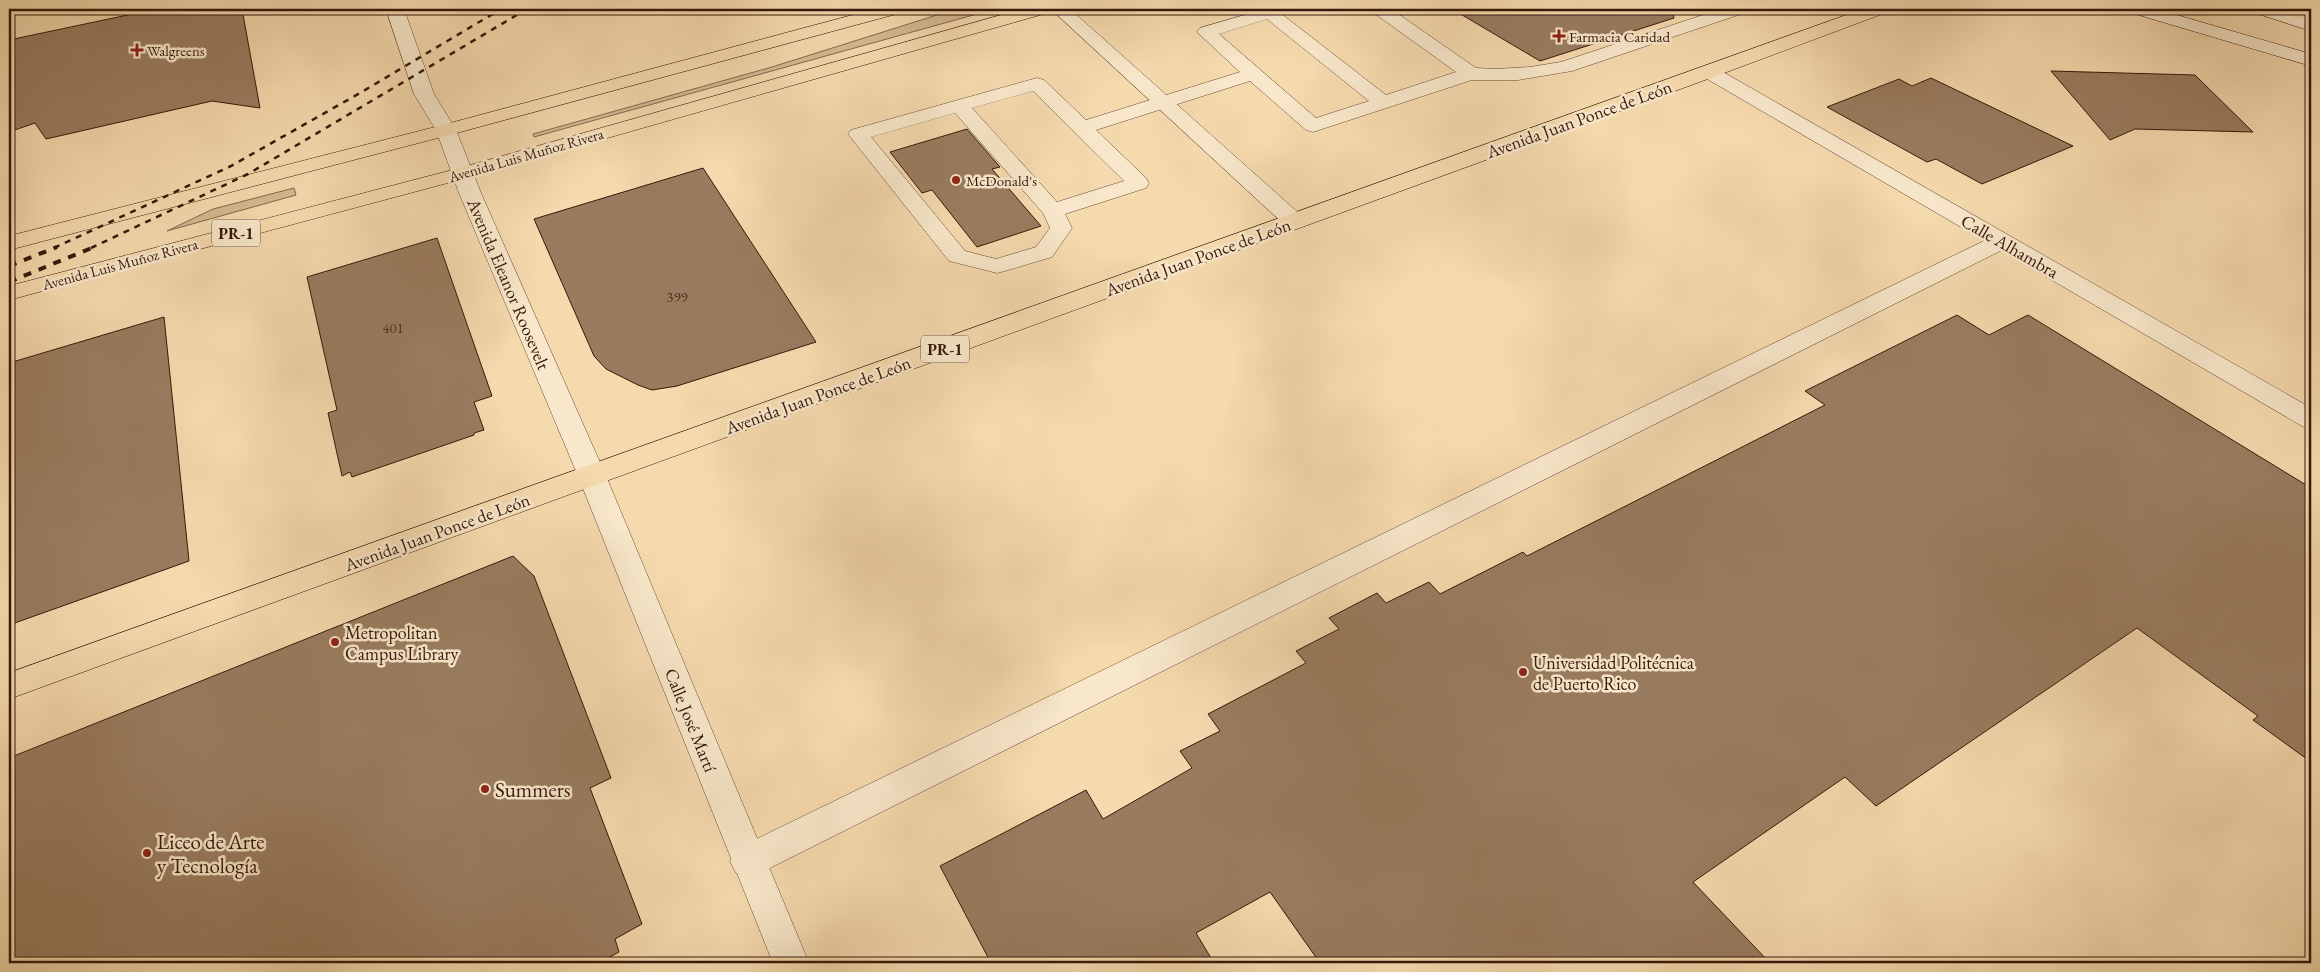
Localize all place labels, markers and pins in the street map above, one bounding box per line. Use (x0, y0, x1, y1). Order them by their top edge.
place label: Farmacia Caridad (1569, 27, 1671, 46)
marker: Farmacia Caridad (1553, 30, 1565, 42)
place label: Walgreens (147, 41, 205, 60)
marker: Walgreens (131, 44, 143, 56)
place label: McDonald's (966, 171, 1037, 190)
marker: McDonald's (950, 174, 962, 186)
place label: Metropolitan Campus Library (345, 621, 459, 665)
marker: Metropolitan Campus Library (329, 636, 341, 648)
place label: Universidad Politécnica de Puerto Rico (1533, 651, 1695, 695)
marker: Universidad Politécnica de Puerto Rico (1517, 666, 1529, 678)
place label: Summers (495, 776, 571, 803)
marker: Summers (479, 783, 491, 795)
place label: Liceo de Arte y Tecnología (157, 828, 264, 879)
marker: Liceo de Arte y Tecnología (141, 847, 153, 859)

